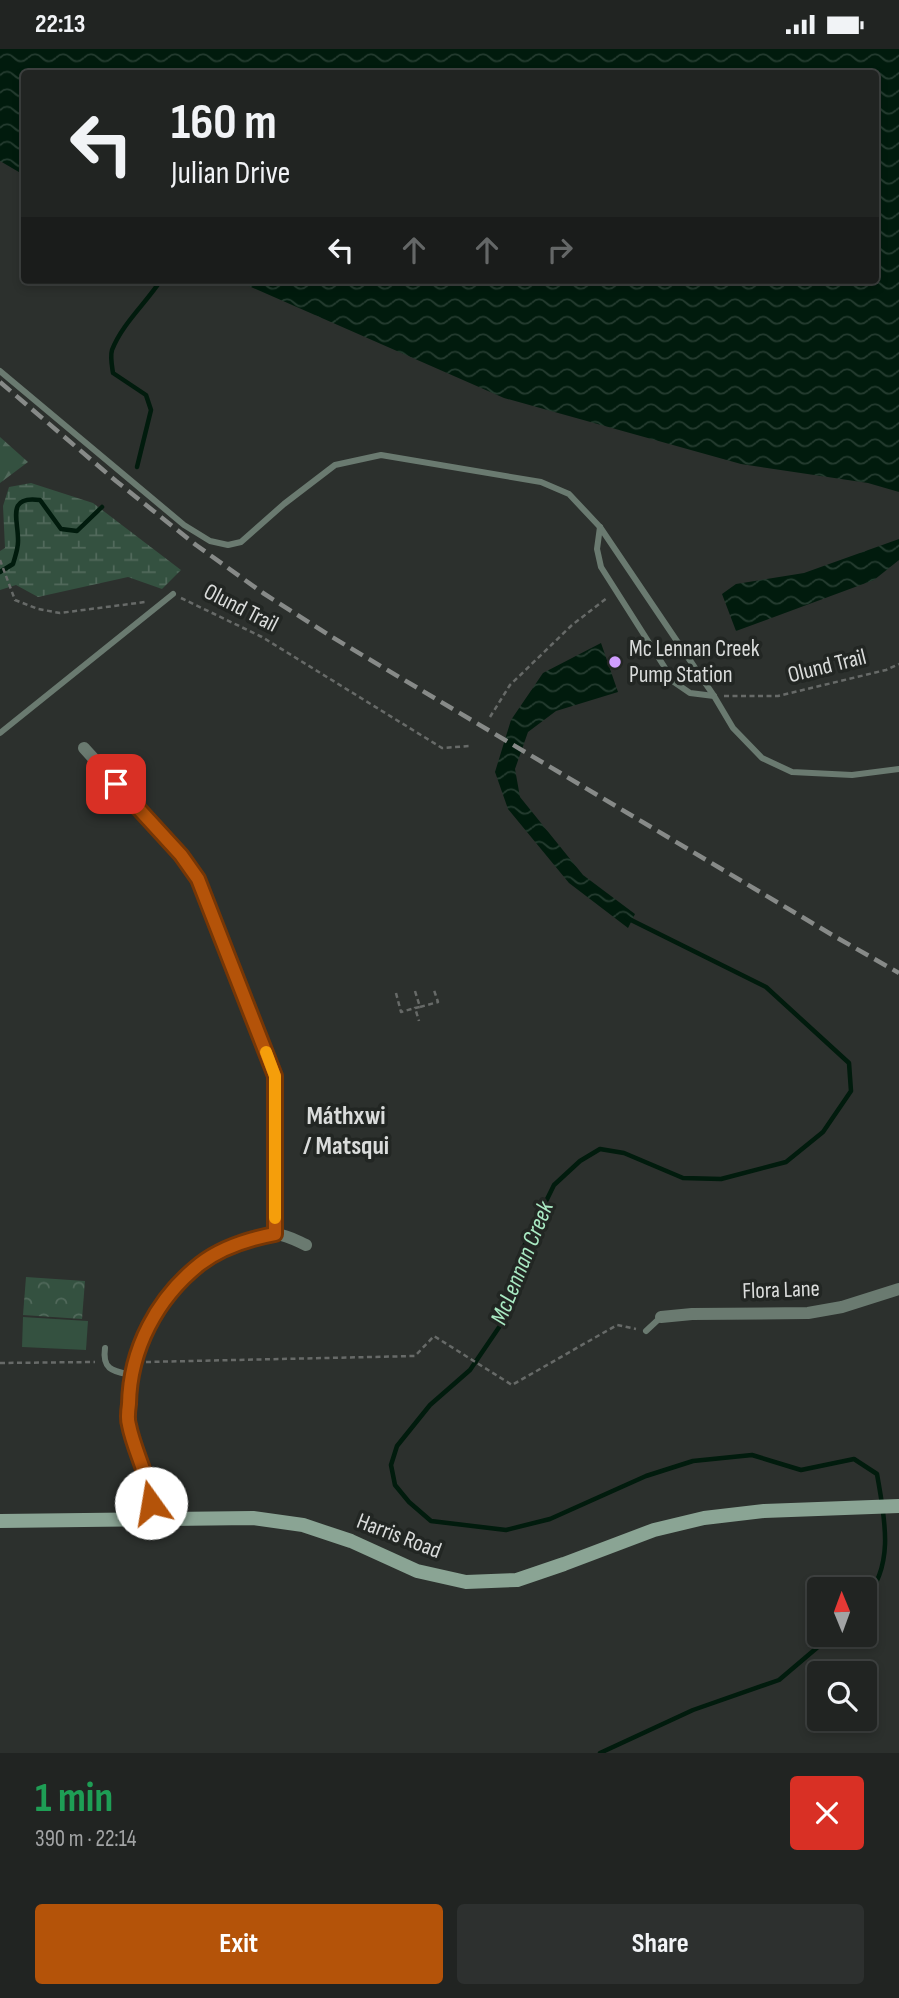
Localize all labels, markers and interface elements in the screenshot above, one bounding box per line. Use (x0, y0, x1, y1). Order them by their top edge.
text: 22:13 (35, 9, 85, 40)
text: 160 m (171, 94, 277, 153)
icon: left (56, 98, 147, 189)
text: Julian Drive (171, 154, 291, 193)
icon: left (322, 231, 360, 269)
icon: ahead (395, 231, 433, 269)
icon: ahead (468, 231, 506, 269)
icon: right (541, 231, 579, 269)
street label: Olund Trail (199, 577, 283, 639)
place label: Mc Lennan Creek Pump Station (629, 635, 760, 689)
street label: Olund Trail (785, 643, 869, 689)
marker: Mc Lennan Creek Pump Station (607, 654, 623, 670)
pin (86, 754, 146, 814)
icon: arrive (97, 765, 135, 803)
district label: Máthxwi / Matsqui (303, 1101, 389, 1162)
water label: McLennan Creek (484, 1196, 560, 1329)
street label: Flora Lane (742, 1275, 820, 1305)
position arrow (114, 1466, 188, 1540)
street label: Harris Road (353, 1507, 445, 1565)
north arrow (807, 1577, 877, 1647)
map controls (807, 1577, 877, 1731)
button: search (807, 1661, 877, 1731)
text: 1 min (35, 1773, 113, 1824)
button: close (790, 1776, 864, 1850)
text: 390 m · 22:14 (35, 1825, 136, 1853)
button: Exit (35, 1904, 443, 1984)
button: Share (457, 1904, 864, 1984)

